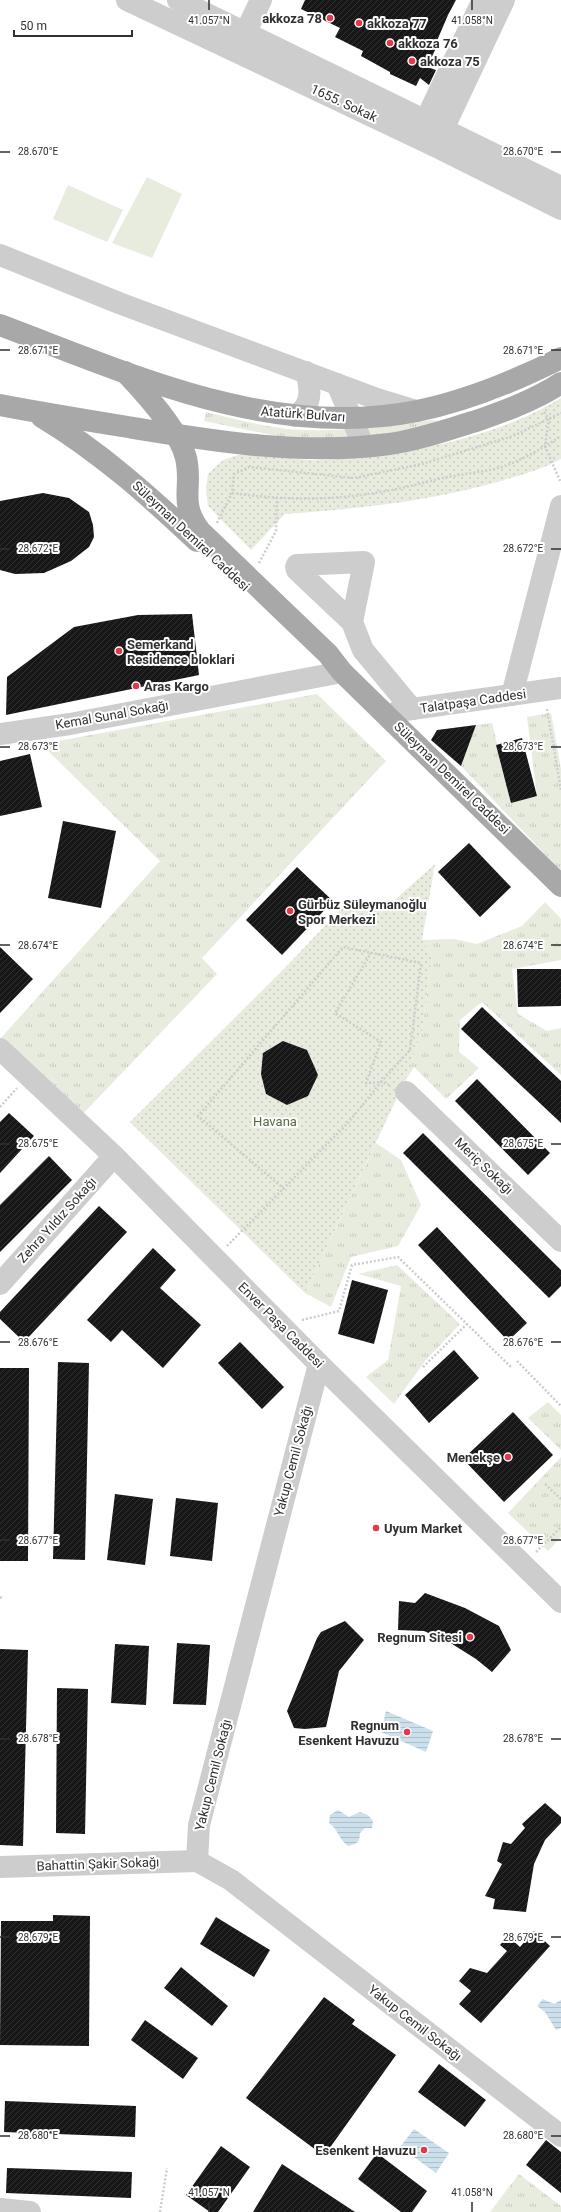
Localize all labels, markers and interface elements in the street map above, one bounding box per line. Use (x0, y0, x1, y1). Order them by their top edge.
place label: akkoza 78 (262, 11, 322, 26)
scale bar (14, 12, 132, 38)
marker: akkoza 78 (325, 13, 335, 23)
text: 41.057°N (188, 15, 230, 26)
text: 41.058°N (451, 15, 493, 26)
place label: akkoza 77 (367, 16, 427, 31)
marker: akkoza 77 (354, 18, 364, 28)
text: 50 m (20, 19, 47, 33)
place label: akkoza 76 (398, 36, 458, 51)
marker: akkoza 76 (385, 38, 395, 48)
place label: akkoza 75 (420, 54, 480, 69)
marker: akkoza 75 (407, 56, 417, 66)
street label: 1655. Sokak (309, 81, 380, 125)
text: 28.670°E (18, 146, 58, 157)
text: 28.670°E (503, 146, 543, 157)
text: 28.671°E (18, 345, 58, 356)
text: 28.671°E (503, 345, 543, 356)
street label: Atatürk Bulvarı (260, 404, 346, 424)
street label: Süleyman Demirel Caddesi (129, 478, 253, 594)
text: 28.672°E (18, 543, 58, 554)
text: 28.672°E (503, 543, 543, 554)
place label: Semerkand Residence bloklari (127, 637, 235, 667)
marker: Semerkand Residence bloklari (114, 646, 124, 656)
place label: Aras Kargo (144, 679, 209, 694)
marker: Aras Kargo (131, 681, 141, 691)
street label: Talatpaşa Caddesi (419, 686, 527, 716)
street label: Kemal Sunal Sokağı (54, 698, 170, 732)
street label: Süleyman Demirel Caddesi (391, 719, 513, 837)
text: 28.673°E (18, 741, 58, 752)
text: 28.673°E (503, 741, 543, 752)
place label: Gürbüz Süleymanoğlu Spor Merkezi (298, 897, 427, 927)
marker: Gürbüz Süleymanoğlu Spor Merkezi (285, 906, 295, 916)
text: 28.674°E (18, 940, 58, 951)
text: 28.674°E (503, 940, 543, 951)
park label: Havana (253, 1114, 297, 1129)
street label: Meriç Sokağı (452, 1135, 516, 1197)
text: 28.675°E (18, 1138, 58, 1149)
text: 28.675°E (503, 1138, 543, 1149)
street label: Zehra Yıldız Sokağı (15, 1174, 99, 1266)
street label: Enver Paşa Caddesi (235, 1279, 327, 1371)
text: 28.676°E (18, 1337, 58, 1348)
text: 28.676°E (503, 1337, 543, 1348)
street label: Yakup Cemil Sokağı (271, 1404, 315, 1518)
place label: Menekşe (447, 1450, 500, 1465)
marker: Menekşe (503, 1452, 513, 1462)
place label: Uyum Market (384, 1521, 463, 1536)
marker: Uyum Market (371, 1523, 381, 1533)
text: 28.677°E (18, 1535, 58, 1546)
text: 28.677°E (503, 1535, 543, 1546)
place label: Regnum Sitesi (377, 1630, 462, 1645)
marker: Regnum Sitesi (465, 1632, 475, 1642)
street label: Yakup Cemil Sokağı (192, 1718, 234, 1832)
place label: Regnum Esenkent Havuzu (298, 1718, 399, 1748)
marker: Regnum Esenkent Havuzu (402, 1727, 412, 1737)
text: 28.678°E (18, 1733, 58, 1744)
text: 28.678°E (503, 1733, 543, 1744)
street label: Bahattin Şakir Sokağı (36, 1854, 160, 1874)
text: 28.679°E (18, 1932, 58, 1943)
text: 28.679°E (503, 1932, 543, 1943)
street label: Yakup Cemil Sokağı (365, 1982, 465, 2064)
text: 28.680°E (18, 2130, 58, 2141)
text: 28.680°E (503, 2130, 543, 2141)
place label: Esenkent Havuzu (315, 2143, 416, 2158)
marker: Esenkent Havuzu (419, 2145, 429, 2155)
text: 41.057°N (188, 2187, 230, 2198)
text: 41.058°N (451, 2187, 493, 2198)

